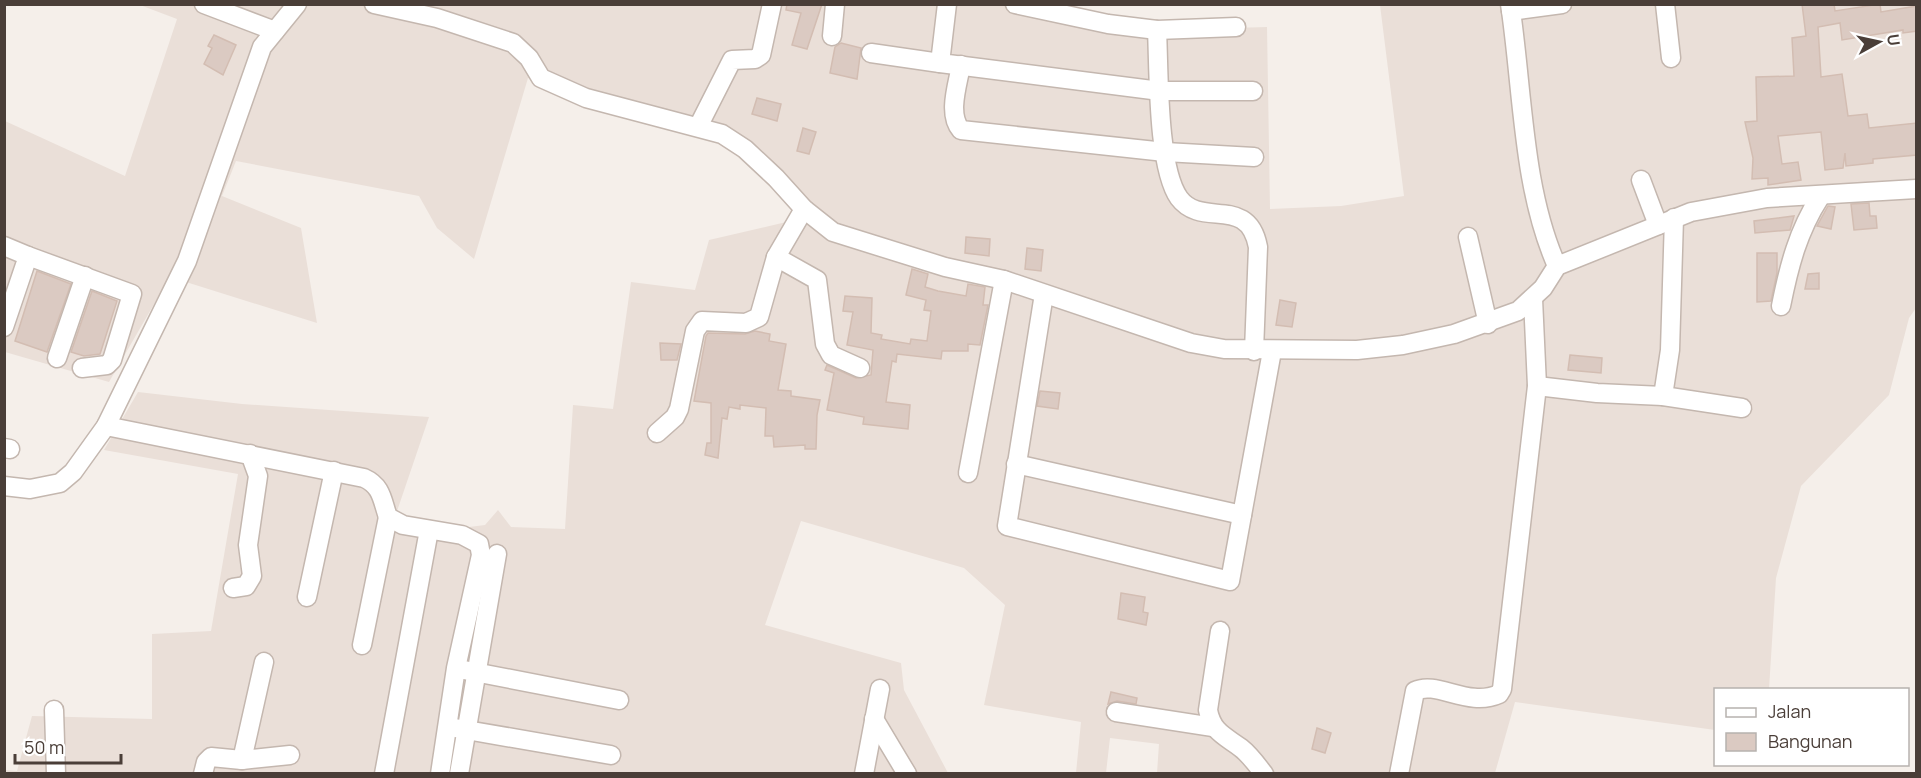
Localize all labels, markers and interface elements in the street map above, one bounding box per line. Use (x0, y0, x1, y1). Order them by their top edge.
north arrow (1849, 12, 1909, 72)
text: U (1882, 33, 1906, 47)
legend (1714, 688, 1909, 766)
text: Jalan (1768, 699, 1811, 723)
scale bar (15, 727, 122, 765)
text: Bangunan (1768, 729, 1852, 753)
text: 50 m (24, 735, 64, 759)

